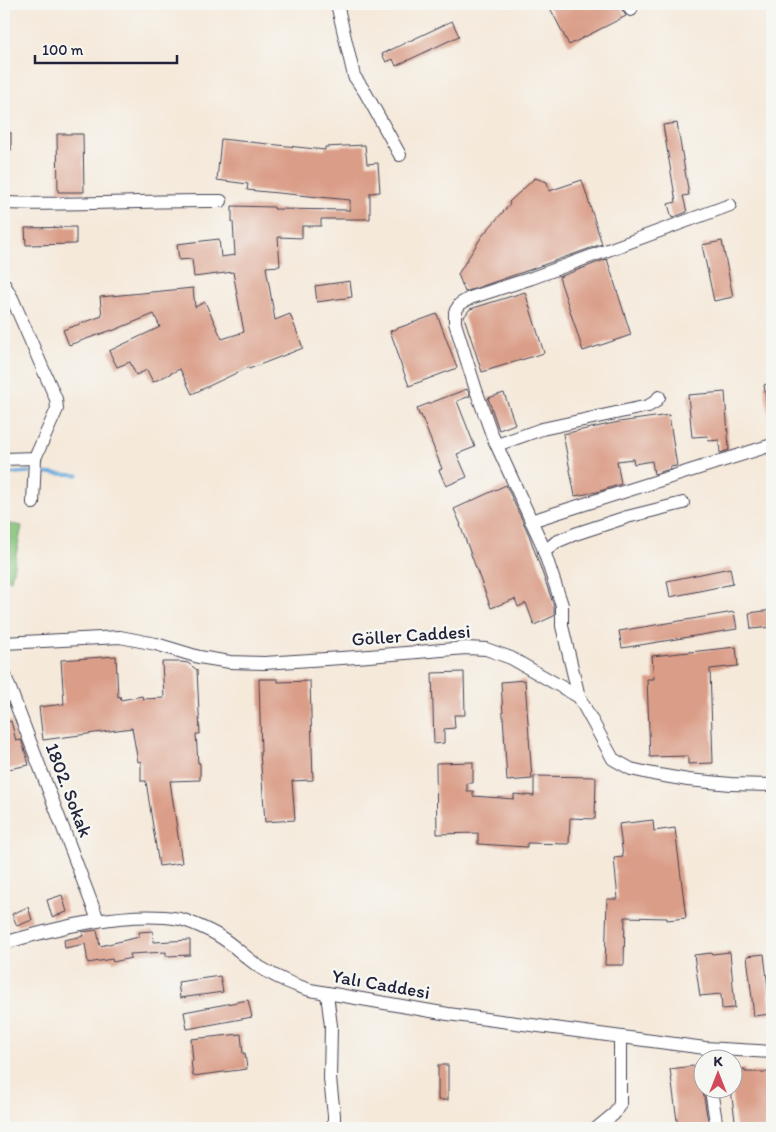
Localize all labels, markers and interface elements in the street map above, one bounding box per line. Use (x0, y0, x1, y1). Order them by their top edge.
scale bar (35, 32, 178, 64)
text: 100 m (42, 41, 84, 59)
street label: Göller Caddesi (351, 619, 471, 651)
street label: 1802. Sokak (40, 740, 98, 841)
street label: Yalı Caddesi (330, 964, 432, 1004)
north arrow (694, 1050, 744, 1100)
text: K (714, 1053, 724, 1070)

